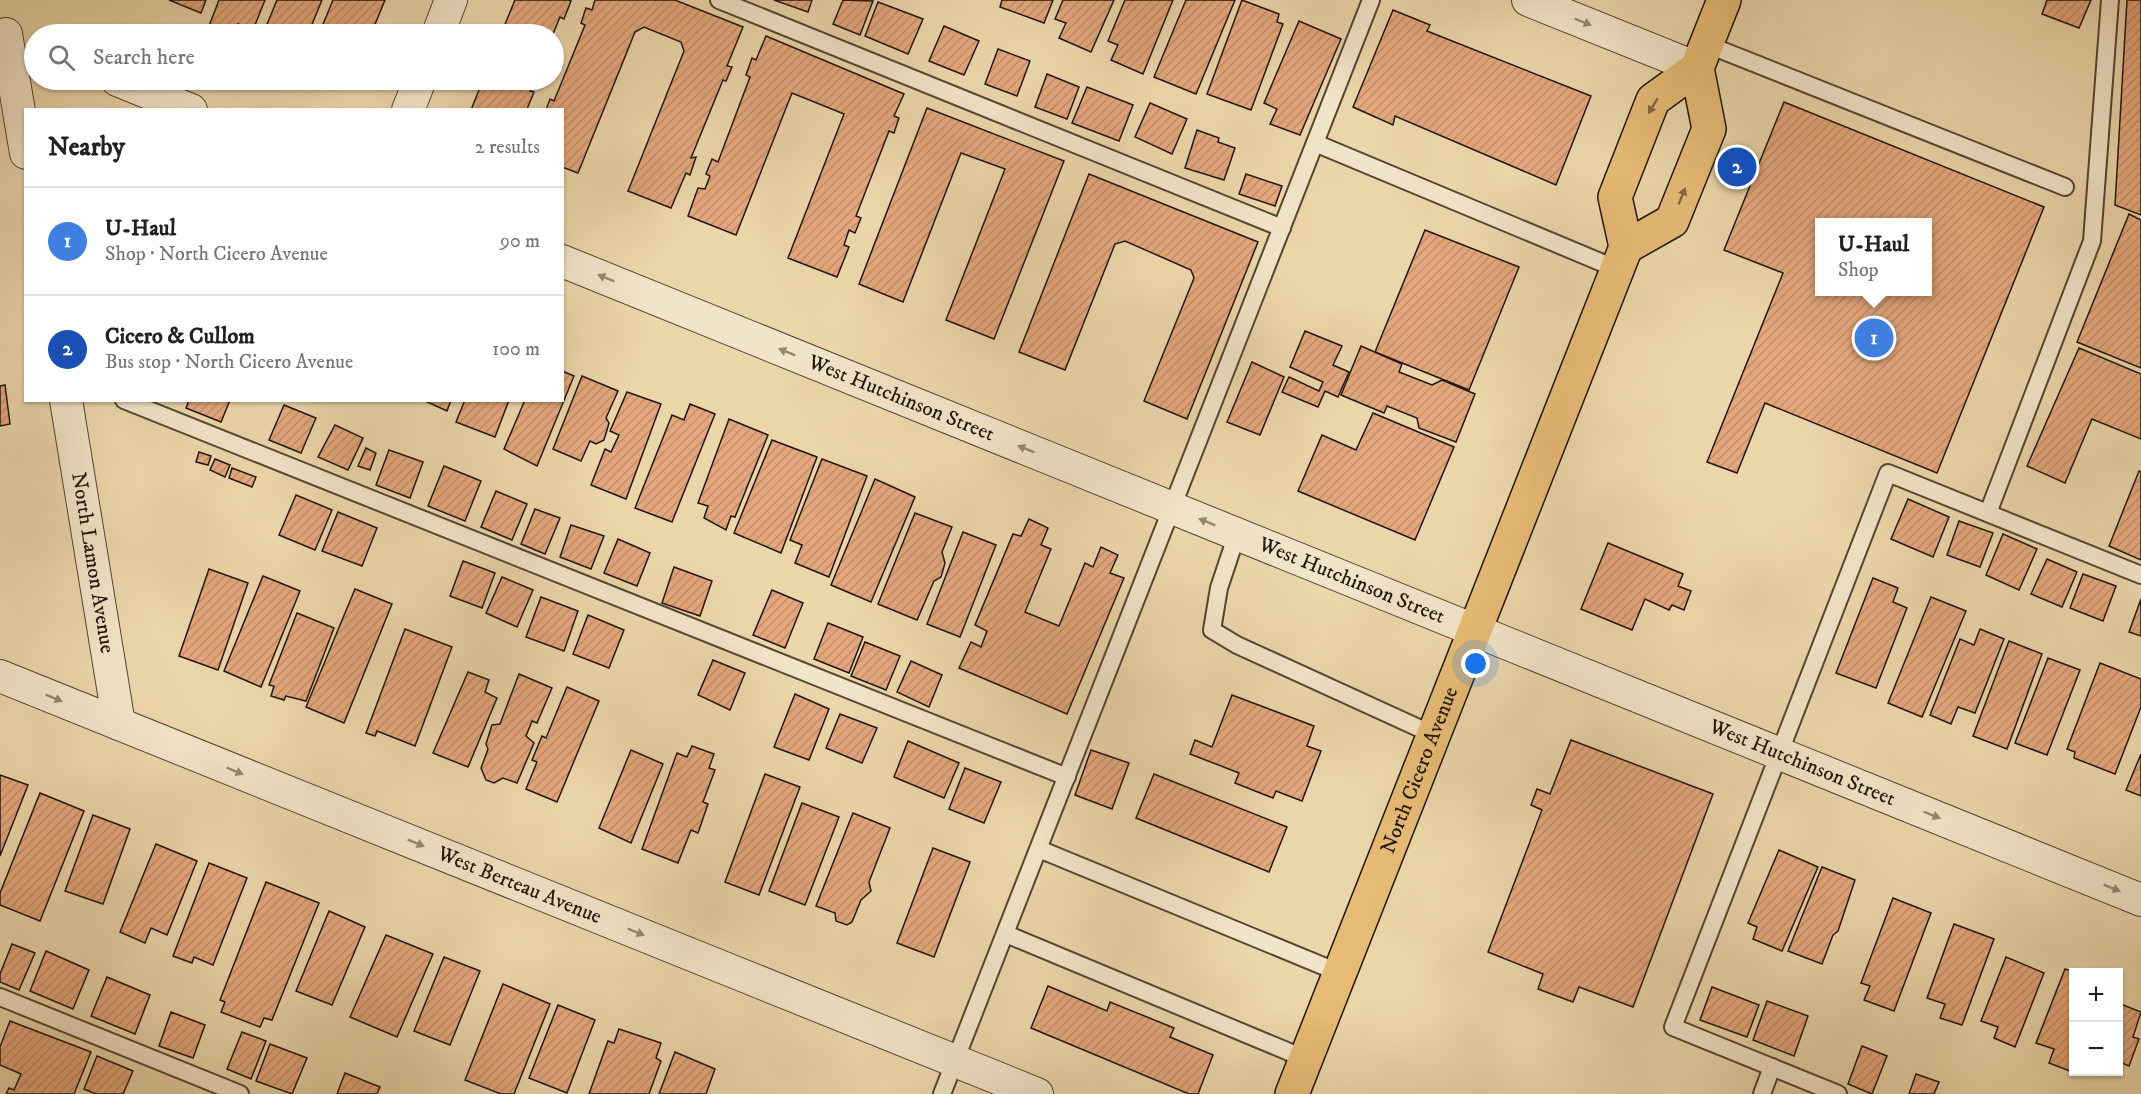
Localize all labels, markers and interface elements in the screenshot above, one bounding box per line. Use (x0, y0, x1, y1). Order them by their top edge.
one-way arrow (1574, 17, 1592, 27)
search box (24, 24, 564, 90)
icon: search (45, 41, 78, 74)
text: Search here (93, 44, 195, 71)
one-way arrow (1648, 97, 1659, 114)
text: Nearby (48, 131, 125, 164)
text: 2 results (475, 135, 540, 160)
pin: 2 (1718, 144, 1756, 190)
one-way arrow (1678, 187, 1687, 205)
text: U-Haul (105, 215, 176, 242)
popup (1815, 218, 1932, 296)
text: 1 (64, 229, 71, 254)
text: 90 m (500, 229, 540, 254)
text: U-Haul (1838, 231, 1909, 258)
text: Shop · North Cicero Avenue (105, 242, 328, 267)
text: Shop (1838, 258, 1879, 283)
one-way arrow (597, 273, 615, 283)
pin: 1 (1854, 316, 1894, 360)
text: Cicero & Cullom (105, 323, 255, 350)
text: 2 (63, 337, 72, 362)
text: 100 m (492, 337, 540, 362)
one-way arrow (778, 347, 796, 356)
street label: West Hutchinson Street (804, 349, 998, 448)
text: Bus stop · North Cicero Avenue (105, 350, 353, 375)
one-way arrow (1017, 444, 1035, 453)
street label: North Lamon Avenue (65, 470, 120, 656)
one-way arrow (1198, 517, 1216, 526)
street label: West Hutchinson Street (1254, 531, 1449, 630)
your location (1461, 649, 1490, 678)
street label: North Cicero Avenue (1375, 683, 1464, 857)
one-way arrow (45, 693, 63, 703)
street label: West Hutchinson Street (1705, 713, 1899, 812)
one-way arrow (226, 766, 244, 776)
one-way arrow (1923, 810, 1941, 820)
one-way arrow (407, 839, 425, 849)
street label: West Berteau Avenue (433, 840, 606, 930)
one-way arrow (2104, 883, 2122, 893)
one-way arrow (627, 927, 645, 937)
map controls (2069, 968, 2123, 1076)
button: + (2069, 968, 2123, 1022)
button: − (2069, 1022, 2123, 1076)

